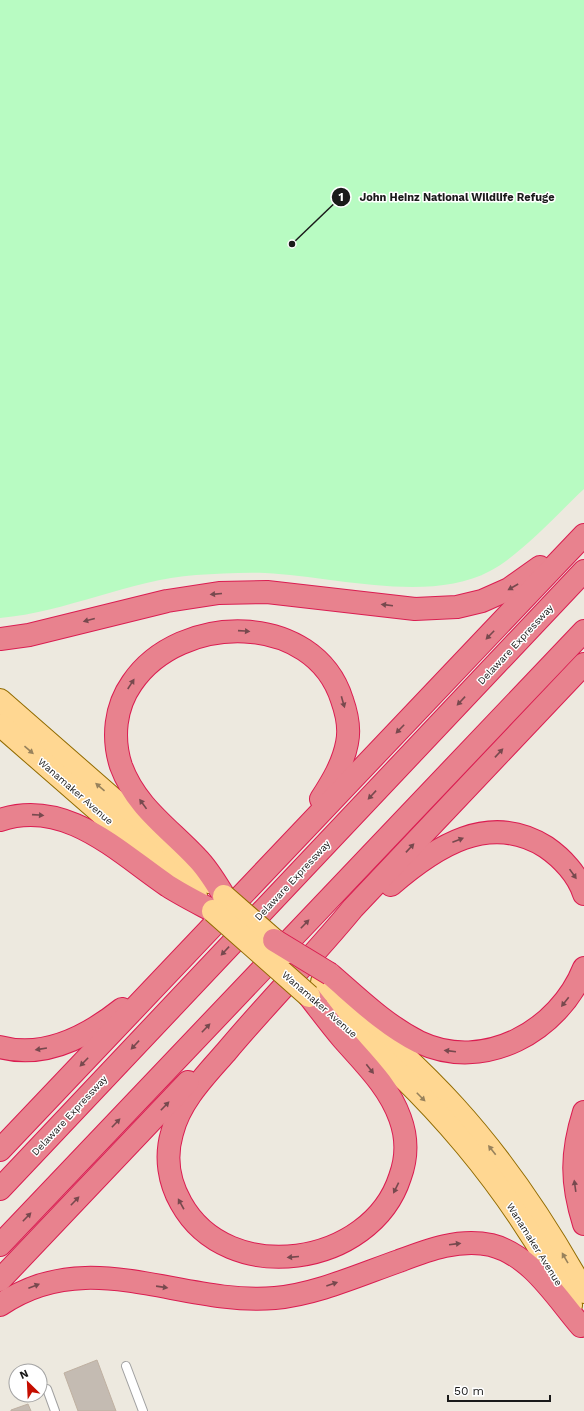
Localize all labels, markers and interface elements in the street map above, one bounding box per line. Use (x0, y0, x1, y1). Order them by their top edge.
callout: John Heinz National Wildlife Refuge (331, 186, 563, 209)
text: 1 (338, 190, 344, 204)
text: John Heinz National Wildlife Refuge (359, 191, 555, 204)
one-way arrow (507, 583, 519, 590)
one-way arrow (210, 590, 222, 597)
street label: Delaware Expressway (475, 601, 556, 687)
one-way arrow (381, 602, 393, 608)
one-way arrow (82, 617, 94, 623)
one-way arrow (238, 628, 250, 635)
one-way arrow (485, 630, 495, 640)
one-way arrow (127, 678, 135, 689)
one-way arrow (340, 696, 346, 708)
one-way arrow (456, 696, 466, 706)
one-way arrow (395, 724, 405, 734)
one-way arrow (24, 746, 35, 755)
one-way arrow (494, 749, 503, 758)
street label: Wanamaker Avenue (36, 756, 115, 827)
one-way arrow (95, 783, 105, 792)
one-way arrow (368, 791, 377, 800)
one-way arrow (139, 799, 147, 809)
one-way arrow (32, 812, 44, 819)
one-way arrow (453, 836, 465, 842)
street label: Delaware Expressway (252, 837, 333, 923)
one-way arrow (405, 843, 415, 853)
one-way arrow (569, 869, 577, 879)
one-way arrow (300, 919, 310, 929)
one-way arrow (220, 946, 229, 956)
street label: Wanamaker Avenue (280, 969, 359, 1040)
one-way arrow (560, 997, 569, 1008)
one-way arrow (201, 1024, 210, 1033)
one-way arrow (131, 1040, 140, 1051)
one-way arrow (35, 1047, 47, 1053)
one-way arrow (444, 1048, 456, 1054)
one-way arrow (80, 1057, 89, 1066)
one-way arrow (366, 1063, 374, 1074)
street label: Delaware Expressway (29, 1072, 110, 1158)
one-way arrow (416, 1092, 426, 1102)
one-way arrow (160, 1101, 169, 1111)
one-way arrow (112, 1118, 121, 1128)
one-way arrow (487, 1145, 496, 1156)
one-way arrow (572, 1180, 578, 1193)
one-way arrow (393, 1182, 399, 1193)
one-way arrow (70, 1196, 80, 1206)
one-way arrow (178, 1198, 185, 1210)
street label: Wanamaker Avenue (505, 1201, 565, 1288)
one-way arrow (22, 1212, 32, 1222)
one-way arrow (449, 1241, 461, 1247)
one-way arrow (561, 1252, 568, 1264)
one-way arrow (287, 1253, 299, 1260)
one-way arrow (326, 1281, 338, 1287)
one-way arrow (29, 1283, 41, 1289)
one-way arrow (156, 1284, 169, 1290)
north arrow (8, 1363, 48, 1403)
text: N (18, 1367, 31, 1382)
scale bar (448, 1377, 550, 1403)
text: 50 m (454, 1384, 484, 1398)

